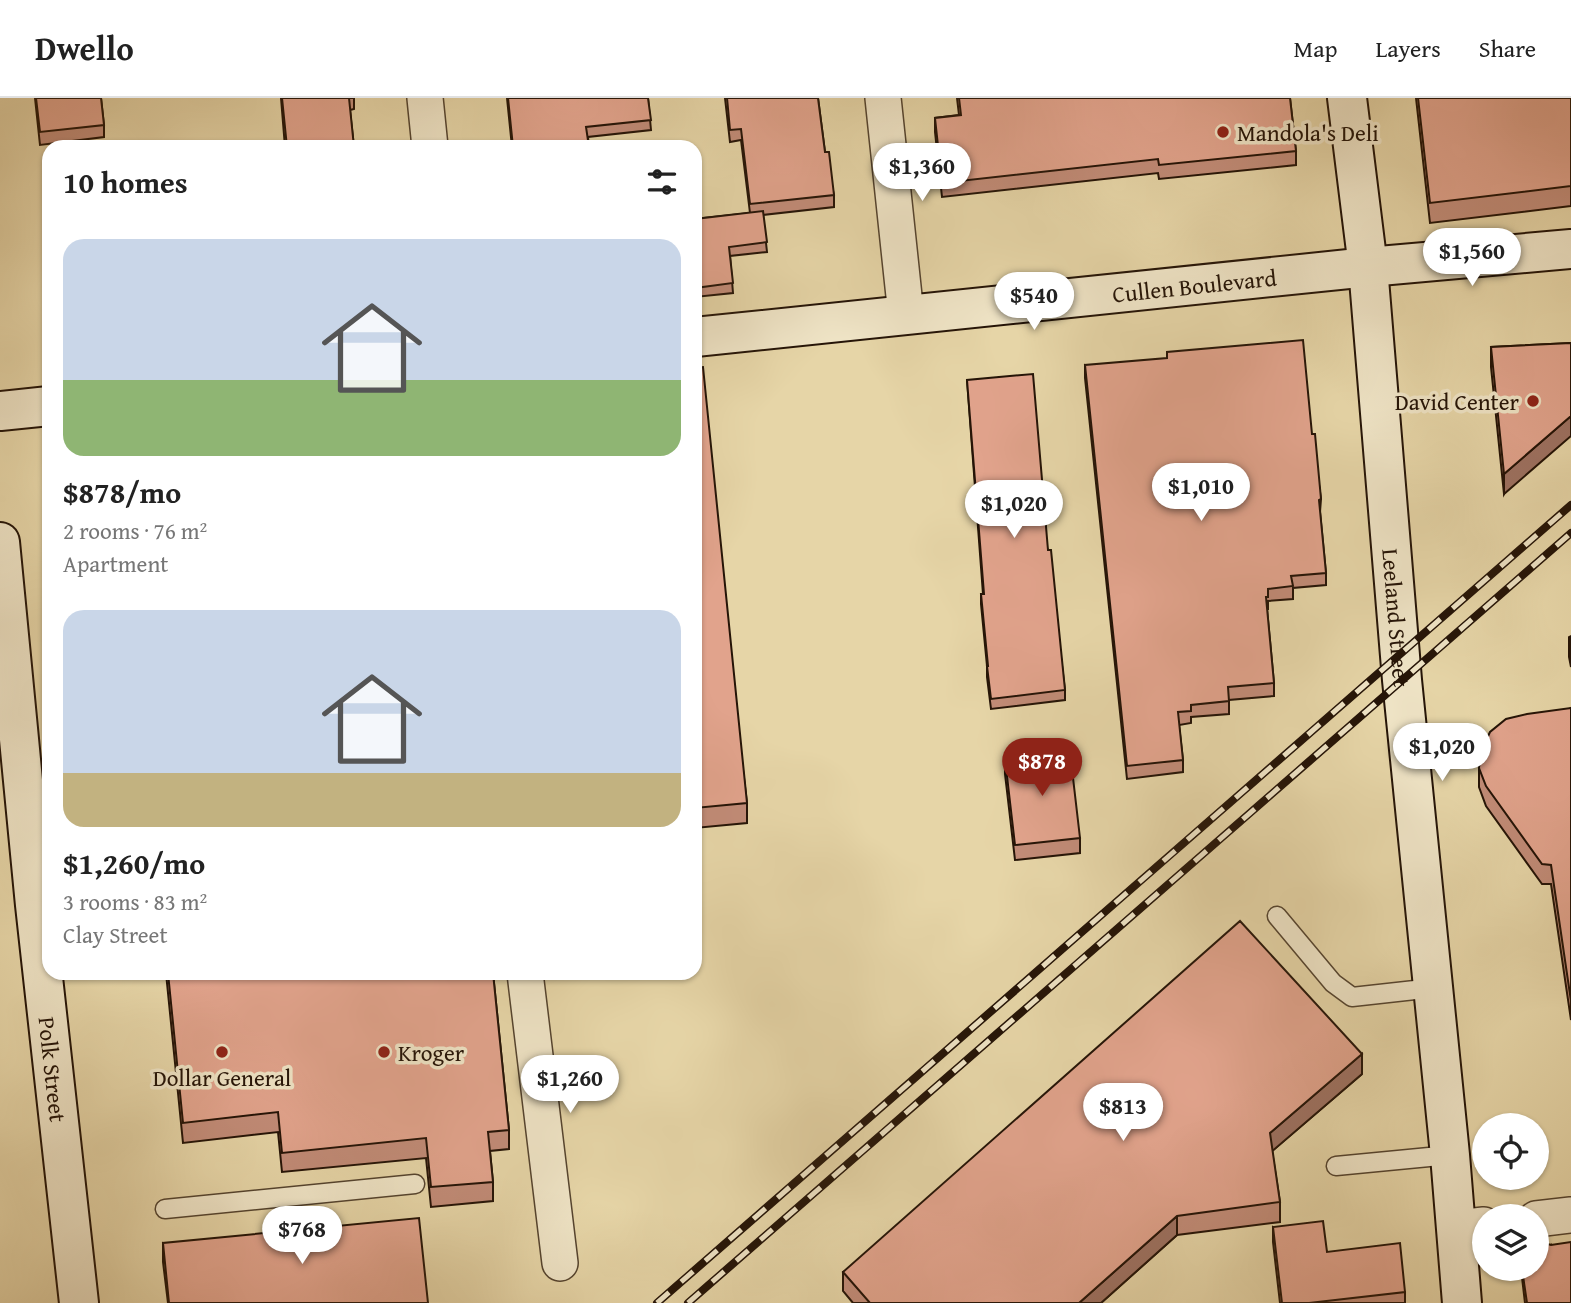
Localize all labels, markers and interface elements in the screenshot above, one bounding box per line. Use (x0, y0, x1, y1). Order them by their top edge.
text: Dwello (35, 24, 134, 72)
text: Map (1294, 31, 1337, 66)
text: Layers (1375, 31, 1441, 66)
text: Share (1479, 31, 1536, 66)
place label: Mandola's Deli (1237, 116, 1379, 149)
marker: Mandola's Deli (1215, 124, 1231, 140)
pin: $1,360 (865, 144, 979, 203)
text: $1,360 (889, 149, 955, 182)
text: 10 homes (63, 160, 188, 204)
icon: filters (643, 163, 681, 201)
pin: $1,560 (1415, 228, 1529, 288)
text: $1,560 (1439, 234, 1505, 267)
street label: Cullen Boulevard (1111, 260, 1279, 310)
pin: $540 (993, 272, 1075, 332)
text: $540 (1010, 278, 1058, 311)
icon: home (309, 285, 435, 411)
place label: David Center (1395, 385, 1520, 418)
marker: David Center (1525, 393, 1541, 409)
pin: $1,010 (1144, 464, 1258, 523)
text: $1,010 (1168, 469, 1234, 502)
text: $878/mo (63, 470, 181, 514)
pin: $1,020 (957, 480, 1071, 540)
text: $1,020 (981, 486, 1047, 519)
text: 2 rooms · 76 m² (63, 514, 207, 547)
text: Apartment (63, 547, 168, 580)
street label: Leeland Street (1375, 547, 1419, 688)
icon: home (309, 656, 435, 782)
pin: $1,020 (1385, 724, 1499, 783)
text: $1,020 (1409, 729, 1475, 762)
pin: $878 (1001, 738, 1083, 798)
text: $878 (1018, 744, 1066, 777)
text: $1,260/mo (63, 841, 205, 885)
text: 3 rooms · 83 m² (63, 885, 207, 918)
text: Clay Street (63, 918, 168, 951)
street label: Polk Street (31, 1015, 75, 1124)
place label: Kroger (398, 1036, 465, 1069)
marker: Dollar General (214, 1044, 230, 1060)
marker: Kroger (376, 1044, 392, 1060)
pin: $1,260 (513, 1056, 627, 1115)
place label: Dollar General (153, 1061, 291, 1094)
text: $1,260 (537, 1061, 603, 1094)
pin: $813 (1082, 1084, 1164, 1143)
text: $813 (1099, 1089, 1147, 1122)
map controls (1472, 1113, 1549, 1281)
button: locate (1472, 1113, 1549, 1190)
button: layers (1472, 1204, 1549, 1281)
pin: $768 (261, 1206, 343, 1266)
text: $768 (278, 1212, 326, 1245)

